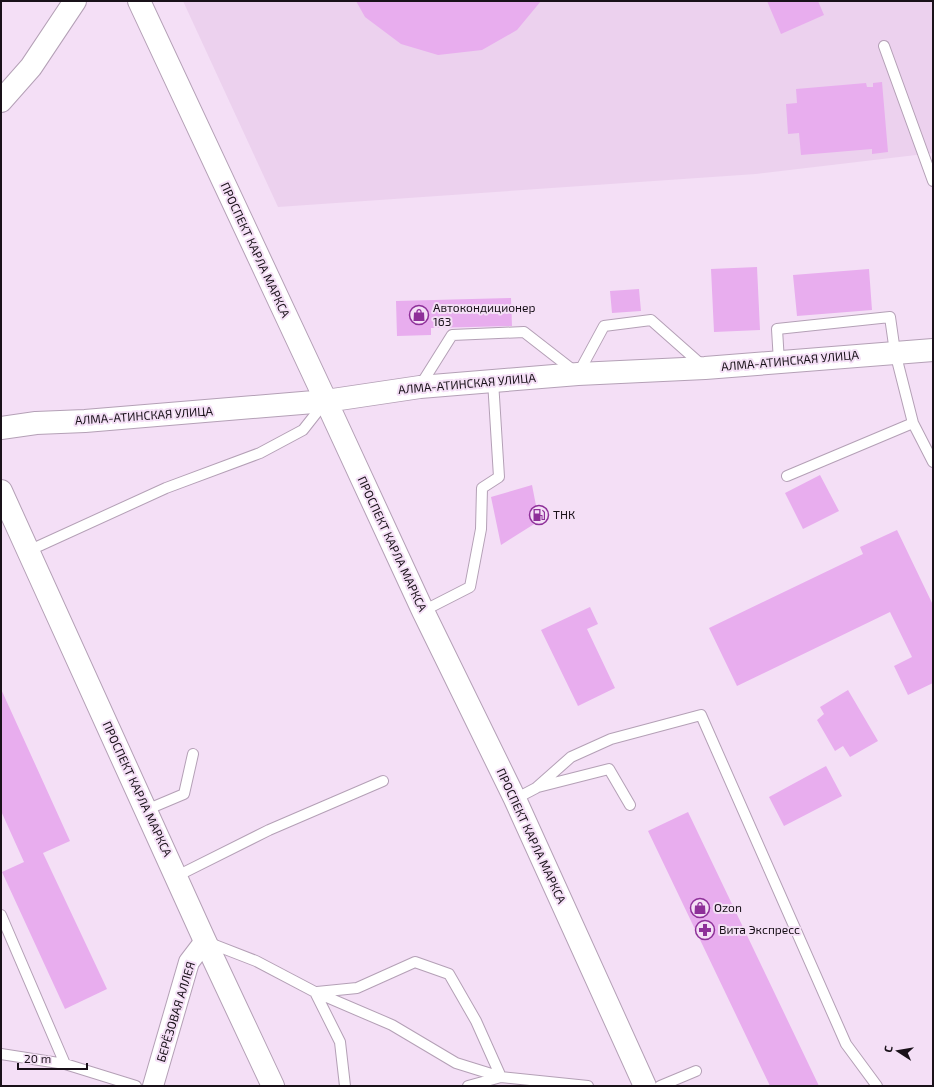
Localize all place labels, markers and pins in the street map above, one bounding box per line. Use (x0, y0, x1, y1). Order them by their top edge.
place label: Автокондиционер 163 (433, 300, 536, 328)
shop icon: Автокондиционер 163 (408, 304, 430, 326)
fuel station icon: ТНК (528, 504, 550, 526)
place label: ТНК (553, 507, 575, 521)
shop icon: Ozon (689, 897, 711, 919)
place label: Ozon (714, 900, 742, 914)
pharmacy icon: Вита Экспресс (694, 919, 716, 941)
place label: Вита Экспресс (719, 922, 800, 936)

